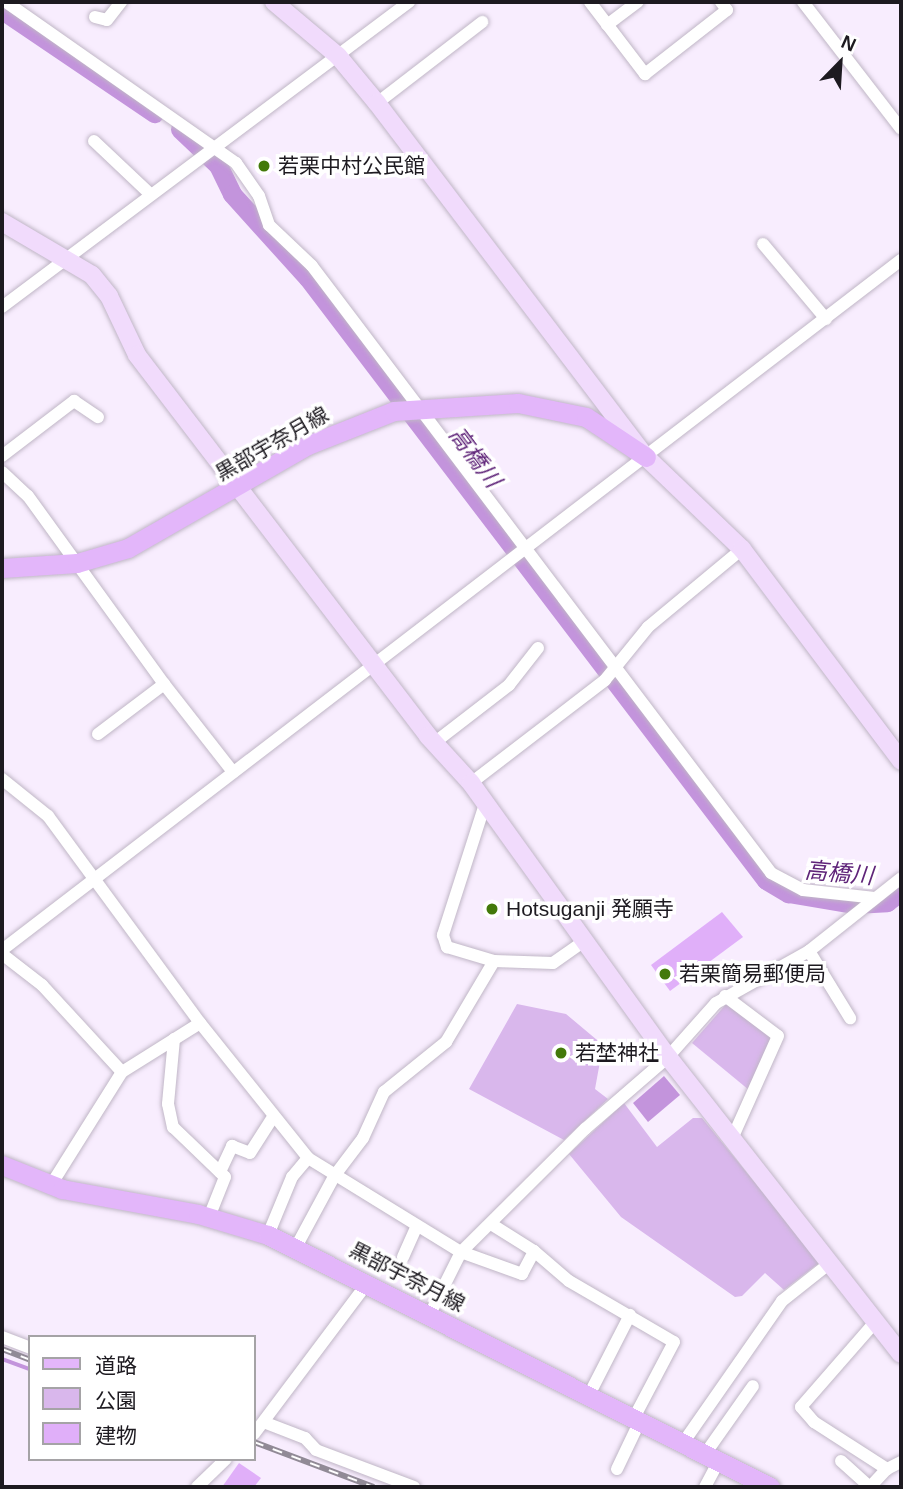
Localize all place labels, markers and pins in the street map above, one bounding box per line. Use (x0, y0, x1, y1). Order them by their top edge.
place label: 若栗中村公民館 (278, 153, 425, 179)
marker: 若栗中村公民館 (256, 158, 272, 174)
place label: Hotsuganji 発願寺 (506, 896, 674, 922)
marker: Hotsuganji 発願寺 (484, 901, 500, 917)
place label: 若栗簡易郵便局 (679, 961, 826, 987)
marker: 若栗簡易郵便局 (657, 966, 673, 982)
place label: 若埜神社 (575, 1040, 659, 1066)
marker: 若埜神社 (553, 1045, 569, 1061)

